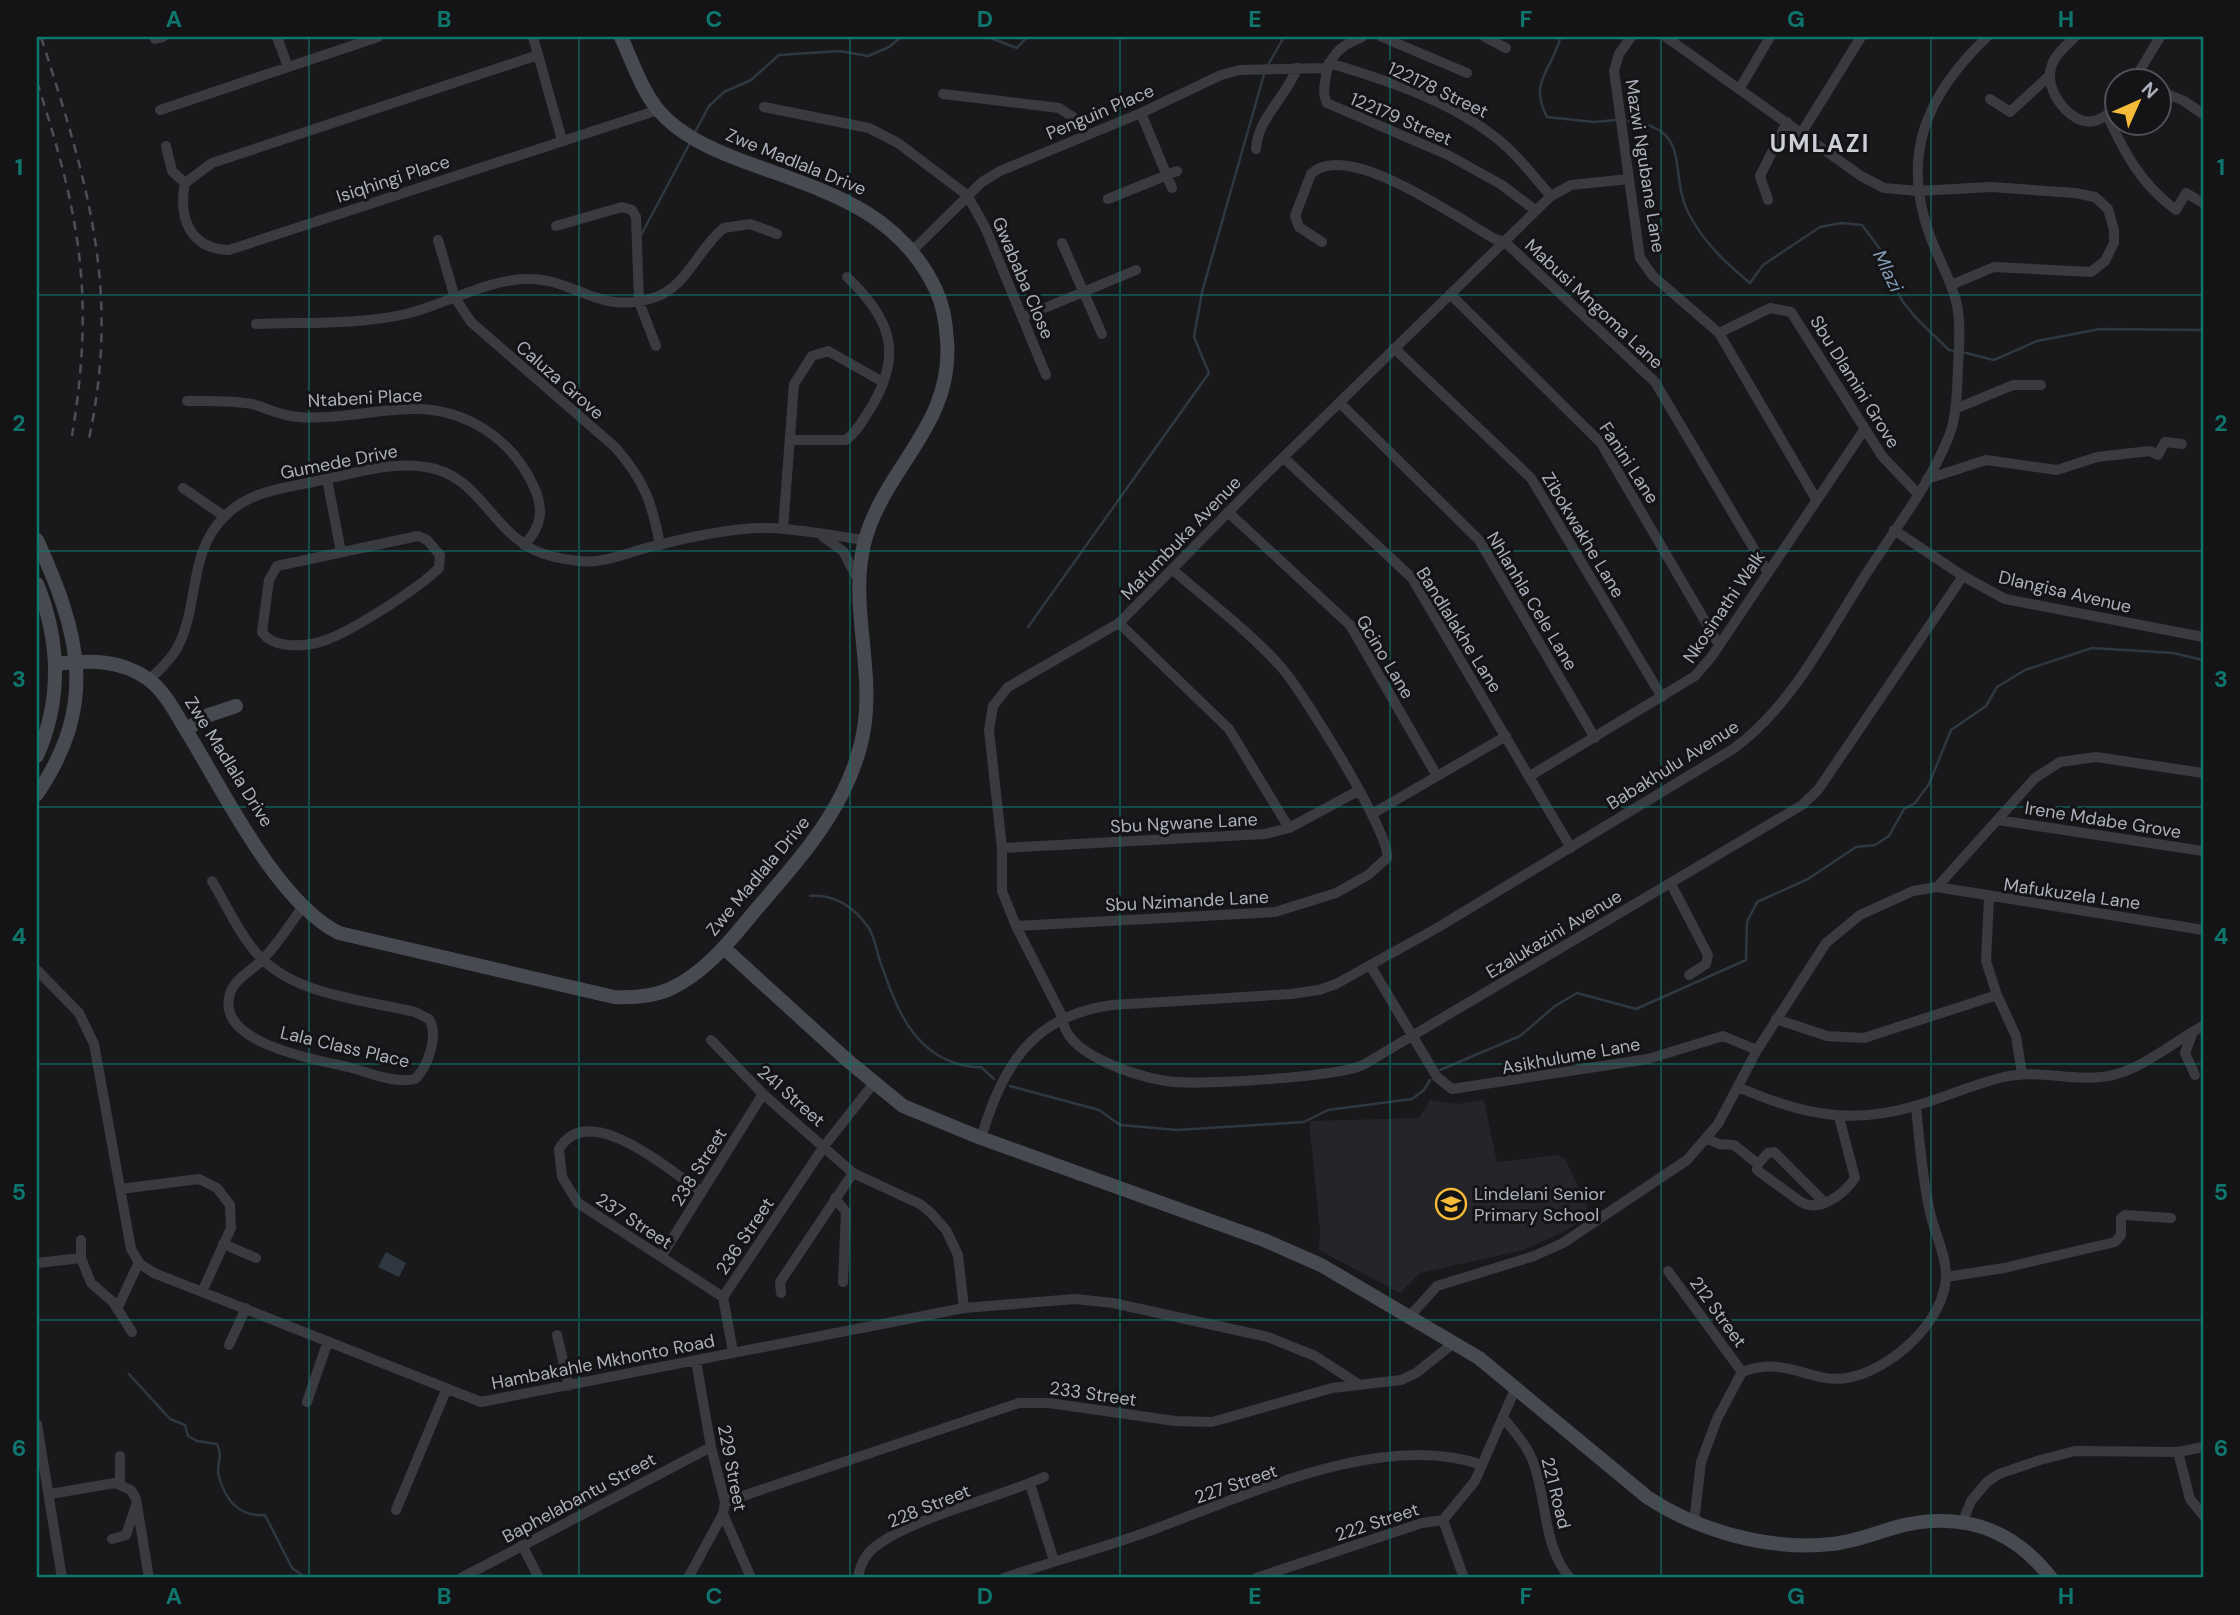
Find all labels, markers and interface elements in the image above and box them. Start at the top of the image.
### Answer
text: A [166,4,182,34]
text: B [437,4,451,34]
text: C [706,4,722,34]
text: D [977,4,993,34]
text: E [1248,4,1262,34]
text: F [1520,4,1533,34]
text: G [1787,4,1805,34]
text: H [2058,4,2074,34]
street label: 122178 Street [1384,56,1492,124]
north arrow [2104,66,2174,136]
text: N [2136,77,2163,104]
street label: Penguin Place [1042,78,1158,146]
street label: Mazwi Ngubane Lane [1619,78,1671,254]
street label: 122179 Street [1347,87,1455,151]
street label: Zwe Madlala Drive [722,123,870,201]
district label: UMLAZI [1770,128,1870,159]
street label: Isiqhingi Place [333,149,453,209]
text: 1 [15,152,23,182]
text: 1 [2217,152,2225,182]
street label: Gwababa Close [986,213,1060,343]
street label: Mabusi Mngoma Lane [1520,234,1668,374]
water label: Mlazi [1867,246,1909,297]
street label: Sbu Dlamini Grove [1804,311,1906,453]
street label: Caluza Grove [511,335,609,425]
street label: Ntabeni Place [307,383,423,413]
text: 2 [12,408,26,438]
text: 2 [2214,408,2228,438]
street label: Fanini Lane [1594,418,1664,508]
street label: Gumede Drive [278,439,400,485]
street label: Zibokwakhe Lane [1536,468,1630,602]
street label: Mafumbuka Avenue [1115,471,1247,605]
street label: Nhlanhla Cele Lane [1481,527,1583,675]
street label: Nkosinathi Walk [1678,546,1770,668]
street label: Bandlalakhe Lane [1411,563,1507,697]
street label: Dlangisa Avenue [1996,565,2134,619]
street label: Gcino Lane [1351,611,1419,703]
text: 3 [12,664,26,694]
text: 3 [2214,664,2228,694]
street label: Zwe Madlala Drive [179,692,279,832]
street label: Babakhulu Avenue [1602,715,1744,815]
street label: Irene Mdabe Grove [2023,796,2183,844]
street label: Sbu Ngwane Lane [1110,807,1258,839]
street label: Zwe Madlala Drive [701,811,815,941]
street label: Mafukuzela Lane [2002,873,2142,915]
street label: Ezalukazini Avenue [1482,884,1626,984]
street label: Sbu Nzimande Lane [1104,885,1270,917]
text: 4 [12,921,27,951]
text: 4 [2214,921,2229,951]
street label: Lala Class Place [278,1020,412,1074]
street label: Asikhulume Lane [1500,1032,1642,1080]
street label: 241 Street [752,1060,830,1132]
street label: 238 Street [666,1123,732,1211]
text: 5 [12,1177,26,1207]
text: 5 [2214,1177,2228,1207]
place label: Lindelani Senior Primary School [1474,1182,1606,1227]
street label: 237 Street [591,1187,677,1255]
school or university icon: Lindelani Senior Primary School [1434,1187,1468,1221]
street label: 236 Street [710,1193,780,1279]
street label: 212 Street [1684,1272,1752,1352]
street label: Hambakahle Mkhonto Road [489,1329,717,1395]
street label: 233 Street [1048,1376,1138,1412]
street label: 229 Street [712,1423,752,1513]
text: 6 [12,1433,26,1463]
text: 6 [2214,1433,2228,1463]
street label: Baphelabantu Street [498,1447,660,1549]
street label: 221 Road [1536,1455,1576,1531]
street label: 227 Street [1192,1459,1280,1509]
street label: 228 Street [884,1479,974,1533]
street label: 222 Street [1332,1497,1422,1547]
text: A [166,1581,182,1611]
text: B [437,1581,451,1611]
text: C [706,1581,722,1611]
text: D [977,1581,993,1611]
text: E [1248,1581,1262,1611]
text: F [1520,1581,1533,1611]
text: G [1787,1581,1805,1611]
text: H [2058,1581,2074,1611]

